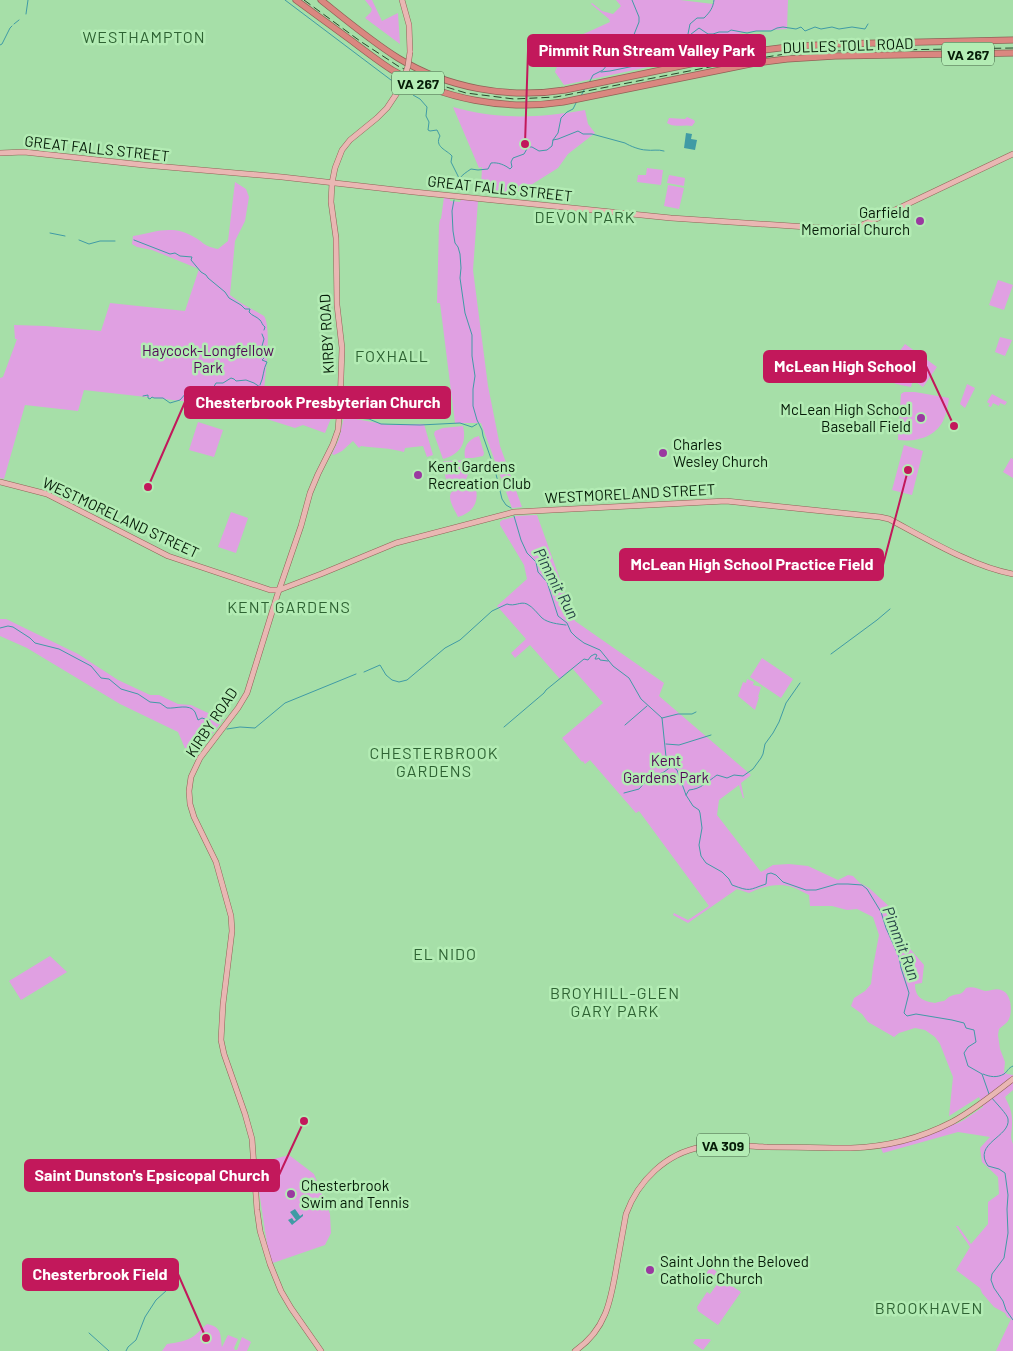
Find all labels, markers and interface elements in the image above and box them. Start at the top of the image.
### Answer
district label: WESTHAMPTON [83,27,205,46]
street label: DULLES TOLL ROAD [782,34,914,56]
callout: Pimmit Run Stream Valley Park [528,35,765,66]
text: Pimmit Run Stream Valley Park [539,40,756,59]
road number: VA 267 [942,42,994,66]
road number: VA 267 [392,72,444,95]
street label: GREAT FALLS STREET [24,131,170,165]
street label: GREAT FALLS STREET [427,171,573,205]
place label: Garfield Memorial Church [801,203,910,238]
district label: DEVON PARK [534,207,636,226]
marker: Garfield Memorial Church [914,215,926,227]
street label: KIRBY ROAD [315,294,337,374]
park label: Haycock-Longfellow Park [142,341,274,376]
district label: FOXHALL [355,346,429,365]
callout: McLean High School [764,351,926,382]
text: McLean High School [774,356,916,375]
callout: Chesterbrook Presbyterian Church [185,387,450,418]
text: Chesterbrook Presbyterian Church [195,392,441,411]
place label: McLean High School Baseball Field [780,400,911,435]
marker: McLean High School Baseball Field [915,412,927,424]
place label: Charles Wesley Church [673,435,768,470]
marker: Charles Wesley Church [657,447,669,459]
place label: Kent Gardens Recreation Club [428,457,531,492]
marker: Kent Gardens Recreation Club [412,469,424,481]
street label: WESTMORELAND STREET [40,473,202,561]
street label: WESTMORELAND STREET [544,480,716,506]
water label: Pimmit Run [530,544,584,622]
callout: McLean High School Practice Field [620,549,883,580]
text: McLean High School Practice Field [631,554,873,573]
district label: KENT GARDENS [227,597,351,616]
street label: KIRBY ROAD [181,684,241,760]
district label: CHESTERBROOK GARDENS [370,743,498,780]
park label: Kent Gardens Park [623,751,710,786]
water label: Pimmit Run [879,903,925,983]
district label: EL NIDO [413,944,477,963]
district label: BROYHILL-GLEN GARY PARK [550,983,680,1020]
road number: VA 309 [697,1134,749,1156]
callout: Saint Dunston's Epsicopal Church [25,1160,279,1191]
text: Saint Dunston's Epsicopal Church [35,1165,269,1184]
place label: Chesterbrook Swim and Tennis [301,1176,409,1211]
marker: Chesterbrook Swim and Tennis [285,1188,297,1200]
place label: Saint John the Beloved Catholic Church [660,1252,809,1287]
callout: Chesterbrook Field [23,1259,178,1290]
text: Chesterbrook Field [32,1264,168,1283]
marker: Saint John the Beloved Catholic Church [644,1264,656,1276]
district label: BROOKHAVEN [875,1298,983,1317]

